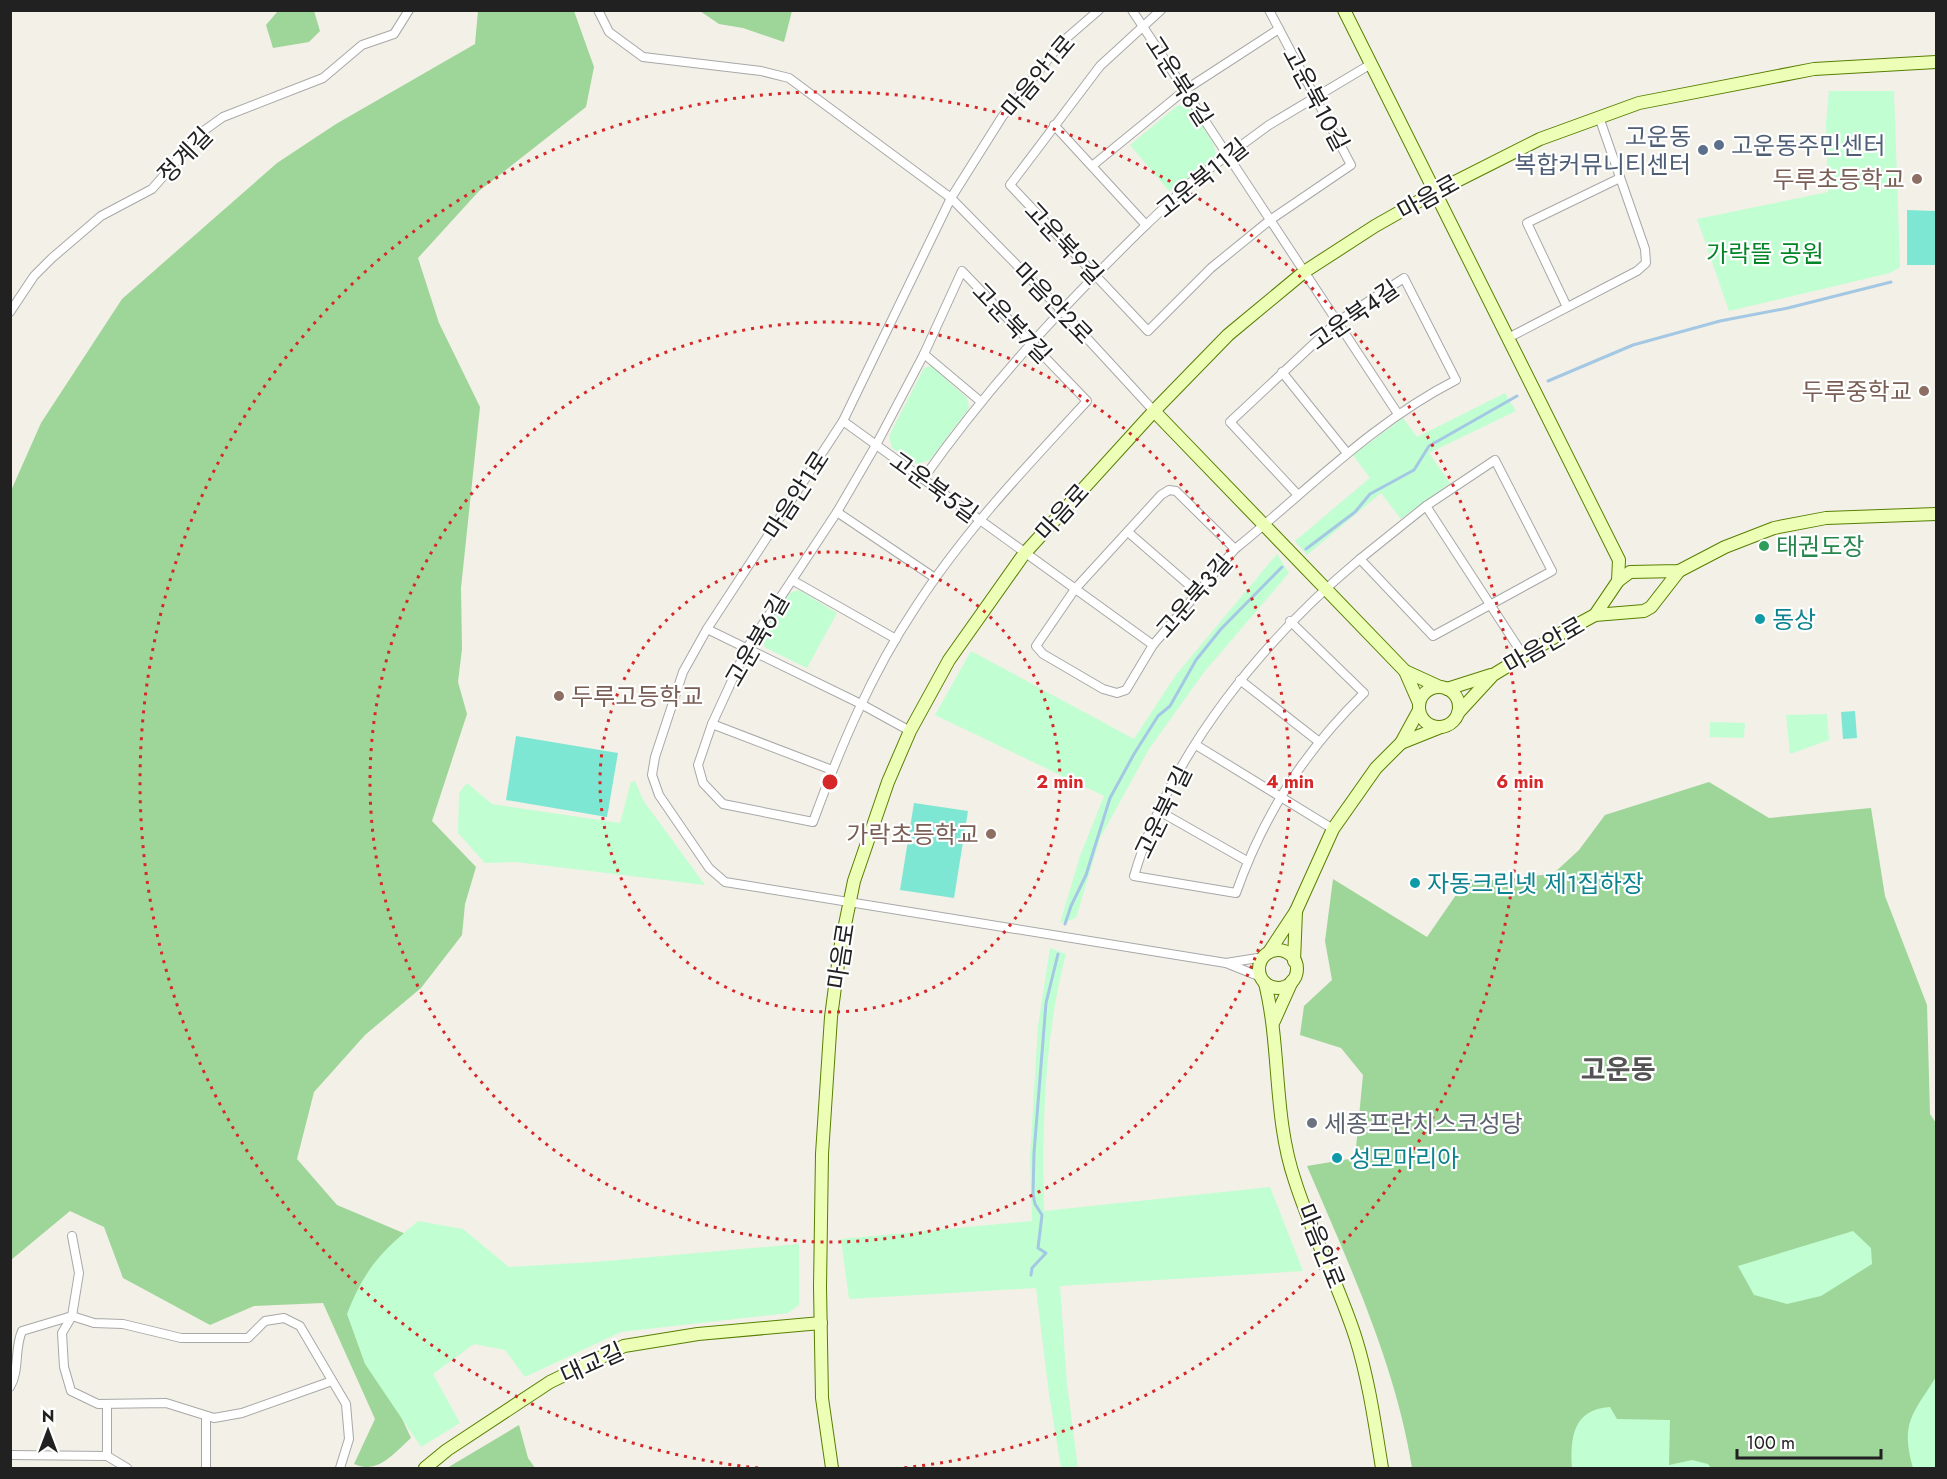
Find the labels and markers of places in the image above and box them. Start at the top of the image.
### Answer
place label: 고운동 복합커뮤니티센터 [1514,119,1691,182]
place label: 고운동주민센터 [1731,128,1886,163]
marker: 고운동주민센터 [1712,138,1726,152]
marker: 고운동 복합커뮤니티센터 [1696,143,1710,157]
place label: 두루초등학교 [1773,162,1905,197]
marker: 두루초등학교 [1910,172,1924,186]
place label: 두루중학교 [1802,374,1912,409]
marker: 두루중학교 [1917,384,1931,398]
place label: 태권도장 [1776,529,1864,564]
marker: 태권도장 [1757,539,1771,553]
place label: 동상 [1772,602,1816,637]
marker: 동상 [1753,612,1767,626]
place label: 두루고등학교 [571,679,703,714]
marker: 두루고등학교 [552,689,566,703]
centre of rings [820,772,840,792]
place label: 가락초등학교 [847,817,979,852]
marker: 가락초등학교 [984,827,998,841]
place label: 자동크린넷 제1집하장 [1427,866,1644,901]
marker: 자동크린넷 제1집하장 [1408,876,1422,890]
place label: 세종프란치스코성당 [1324,1106,1523,1141]
marker: 세종프란치스코성당 [1305,1116,1319,1130]
place label: 성모마리아 [1349,1141,1459,1176]
marker: 성모마리아 [1330,1151,1344,1165]

